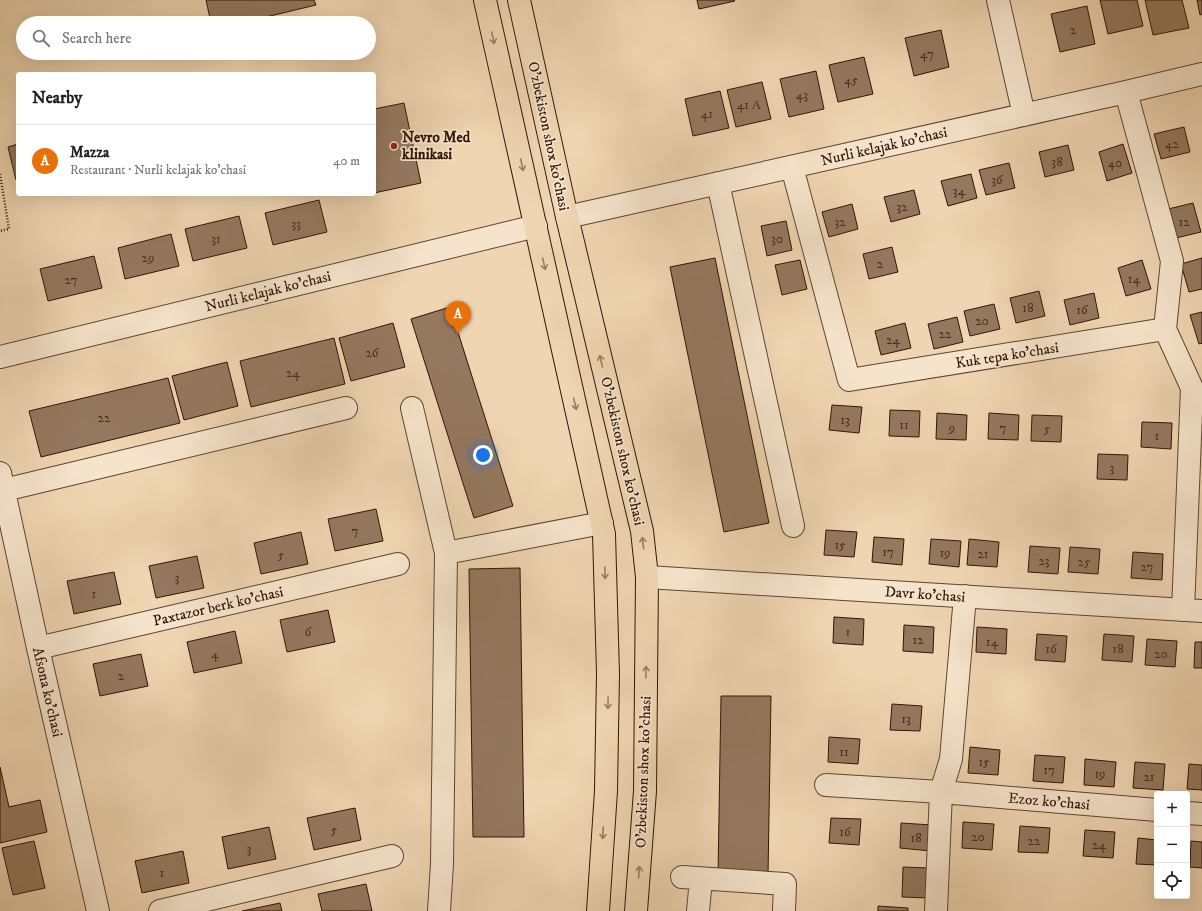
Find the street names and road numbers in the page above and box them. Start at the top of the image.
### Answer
street label: O'zbekiston shox ko'chasi [523,60,574,213]
street label: Nurli kelajak ko'chasi [819,123,949,170]
street label: Nurli kelajak ko'chasi [203,267,333,316]
street label: Kuk tepa ko'chasi [954,338,1060,373]
street label: O'zbekiston shox ko'chasi [596,375,649,527]
street label: Paxtazor berk ko'chasi [151,582,285,631]
street label: Davr ko'chasi [884,582,966,607]
street label: Afsona ko'chasi [28,645,67,739]
street label: O'zbekiston shox ko'chasi [631,696,656,848]
street label: Ezoz ko'chasi [1007,788,1091,815]

